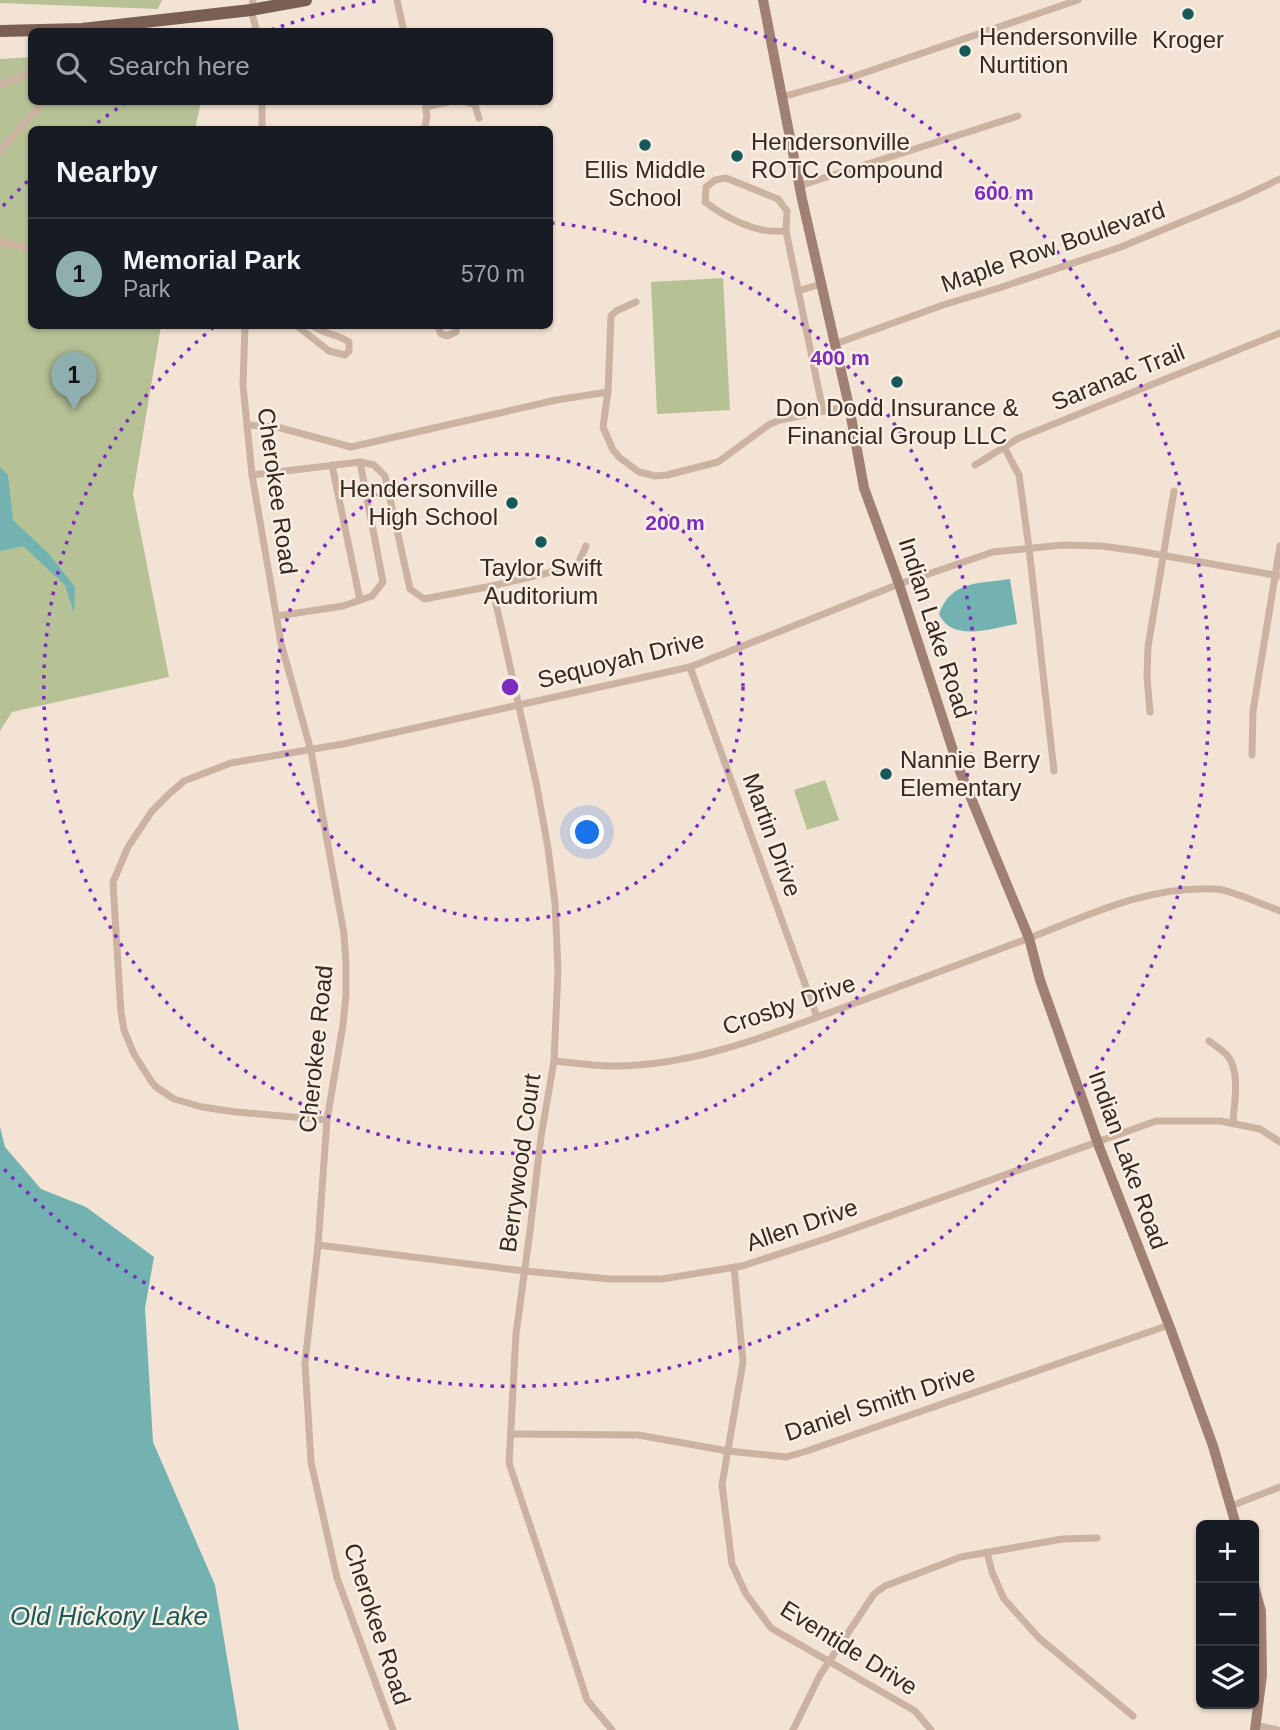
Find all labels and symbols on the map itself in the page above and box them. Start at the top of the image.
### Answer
marker: Kroger [1180,6,1196,22]
place label: Hendersonville Nurtition [979,23,1138,78]
place label: Kroger [1152,26,1224,53]
marker: Hendersonville Nurtition [957,43,973,59]
place label: Hendersonville ROTC Compound [751,128,943,183]
marker: Ellis Middle School [637,137,653,153]
marker: Hendersonville ROTC Compound [729,148,745,164]
place label: Ellis Middle School [584,156,706,211]
text: 600 m [974,181,1034,204]
street label: Maple Row Boulevard [937,196,1168,298]
street label: Saranac Trail [1047,338,1188,416]
text: 400 m [810,346,870,369]
pin: 1 [51,352,97,410]
marker: Don Dodd Insurance & Financial Group LLC [889,374,905,390]
place label: Don Dodd Insurance & Financial Group LLC [776,394,1018,449]
street label: Cherokee Road [252,406,303,576]
place label: Hendersonville High School [339,475,498,530]
marker: Hendersonville High School [504,495,520,511]
text: 200 m [645,511,705,534]
marker: Taylor Swift Auditorium [533,534,549,550]
street label: Indian Lake Road [894,534,977,721]
place label: Taylor Swift Auditorium [480,554,603,609]
street label: Sequoyah Drive [535,626,707,693]
centre of rings [498,675,522,699]
place label: Nannie Berry Elementary [900,746,1040,801]
marker: Nannie Berry Elementary [878,766,894,782]
street label: Martin Drive [738,769,807,900]
your location [570,815,604,849]
street label: Cherokee Road [293,964,338,1134]
street label: Crosby Drive [719,969,859,1040]
street label: Indian Lake Road [1084,1067,1173,1253]
street label: Berrywood Court [494,1072,545,1254]
street label: Allen Drive [743,1193,861,1256]
street label: Daniel Smith Drive [781,1359,979,1446]
street label: Cherokee Road [339,1540,416,1708]
street label: Eventide Drive [776,1595,923,1700]
water label: Old Hickory Lake [10,1601,208,1631]

